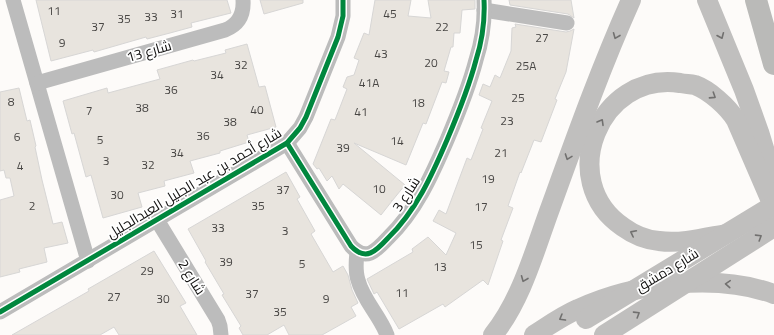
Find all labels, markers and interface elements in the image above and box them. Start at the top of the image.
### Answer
house number: 11 [47,1,61,20]
house number: 31 [170,4,184,23]
house number: 45 [383,4,397,23]
house number: 33 [144,7,158,26]
house number: 35 [117,9,131,28]
house number: 37 [91,17,105,36]
house number: 22 [435,17,449,36]
house number: 27 [535,28,549,47]
one-way arrow [612,32,620,39]
house number: 9 [59,33,66,52]
one-way arrow [717,33,725,40]
street label: شارع 13 [124,34,174,67]
house number: 43 [374,44,388,63]
house number: 20 [424,53,438,72]
house number: 32 [234,55,248,74]
house number: 25A [516,56,536,75]
house number: 34 [210,65,224,84]
house number: 41A [359,73,379,92]
house number: 36 [164,80,178,99]
house number: 25 [511,88,525,107]
one-way arrow [708,91,715,98]
house number: 8 [8,92,15,111]
house number: 18 [411,93,425,112]
house number: 38 [135,98,149,117]
house number: 40 [250,100,264,119]
house number: 7 [86,101,92,120]
house number: 41 [354,102,368,121]
house number: 23 [500,111,514,130]
house number: 38 [223,112,237,131]
one-way arrow [596,119,603,126]
street label: شارع أحمد بن عبد الجليل العبدالجليل [102,122,285,243]
house number: 36 [196,126,210,145]
house number: 6 [14,127,21,146]
house number: 5 [97,130,104,149]
house number: 14 [390,131,404,150]
house number: 39 [336,138,350,157]
house number: 34 [170,143,184,162]
house number: 21 [494,143,508,162]
house number: 3 [103,151,109,170]
one-way arrow [565,153,573,160]
house number: 32 [141,155,155,174]
house number: 4 [17,156,24,175]
house number: 19 [481,169,495,188]
street label: شارع 3 [386,172,425,215]
house number: 10 [372,179,386,198]
house number: 37 [276,180,290,199]
house number: 30 [110,185,124,204]
house number: 2 [29,196,35,215]
house number: 35 [251,196,265,215]
house number: 17 [474,197,488,216]
house number: 33 [211,218,225,237]
house number: 3 [282,221,288,240]
one-way arrow [630,230,637,238]
one-way arrow [755,234,762,242]
house number: 15 [469,235,483,254]
street label: شارع دمشق [631,242,702,297]
house number: 39 [219,252,233,271]
house number: 5 [299,254,306,273]
street label: شارع 2 [173,255,211,298]
house number: 13 [433,257,447,276]
house number: 29 [140,261,154,280]
one-way arrow [520,275,528,282]
one-way arrow [725,280,731,289]
house number: 11 [395,283,409,302]
house number: 37 [245,284,259,303]
house number: 27 [107,287,121,306]
house number: 30 [156,289,170,308]
house number: 9 [323,289,330,308]
house number: 35 [273,302,287,321]
one-way arrow [633,311,640,319]
one-way arrow [559,313,566,320]

